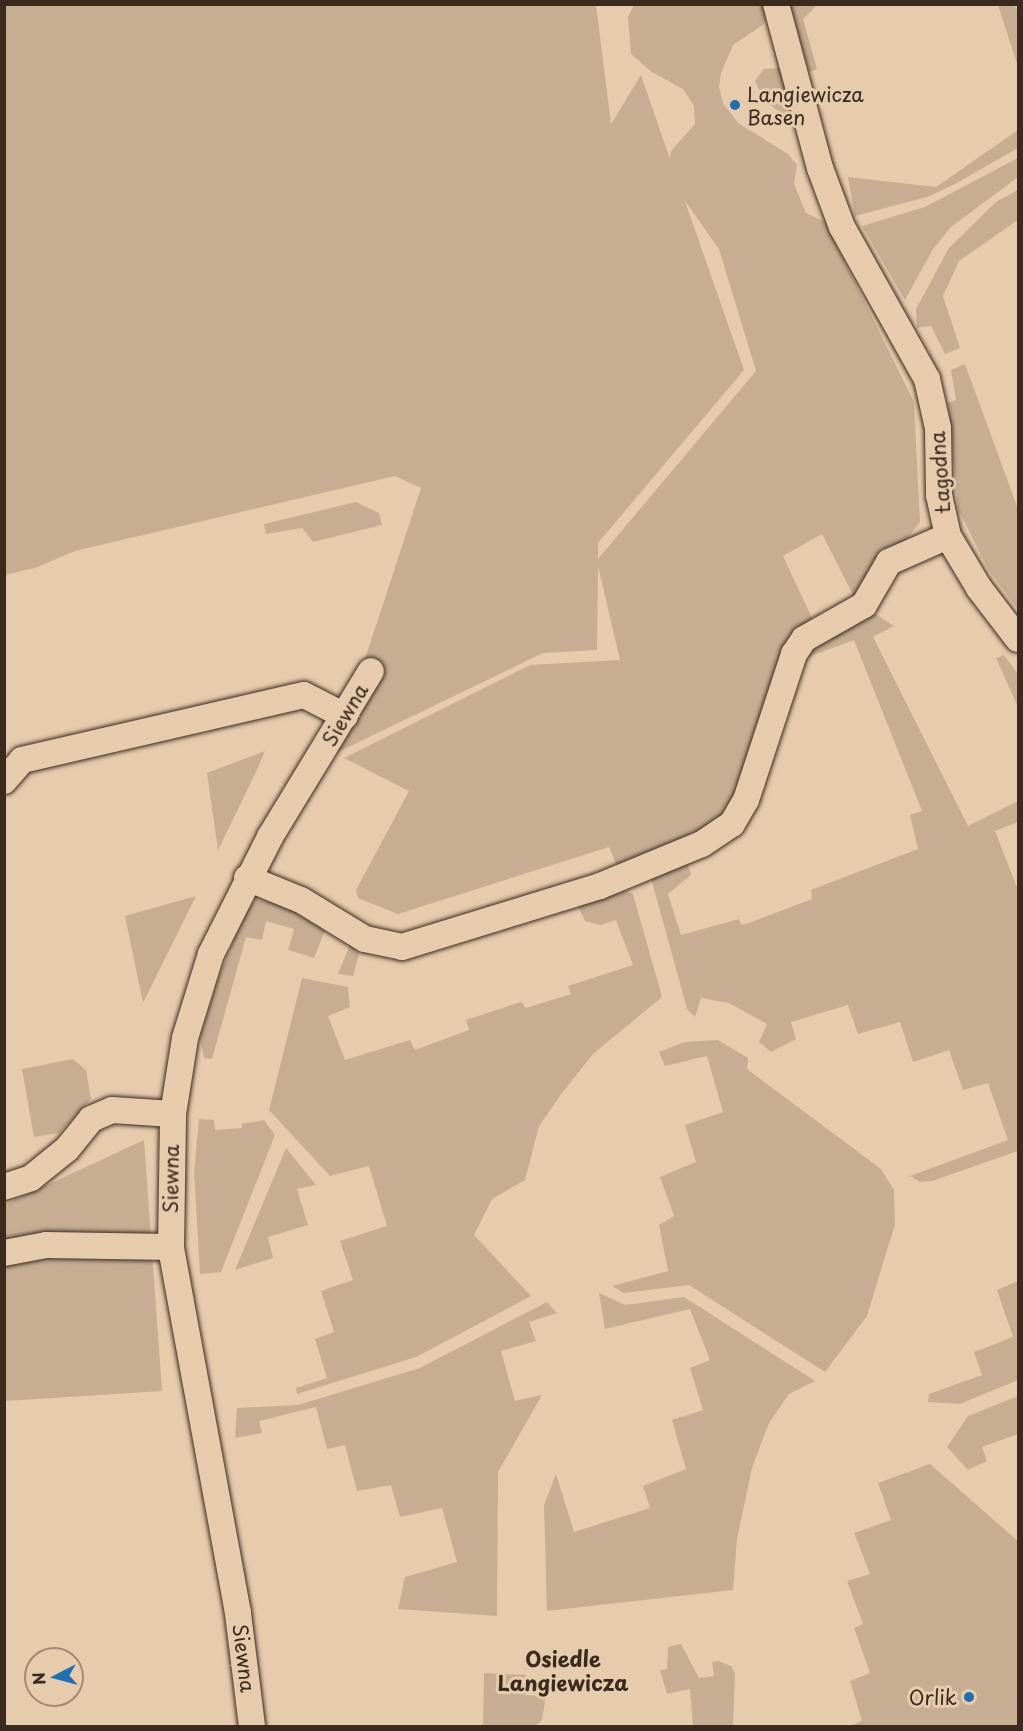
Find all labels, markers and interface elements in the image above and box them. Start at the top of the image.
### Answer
place label: Langiewicza Basen [747,82,864,129]
marker: Langiewicza Basen [728,98,742,112]
street label: Łagodna [925,431,955,513]
street label: Siewna [317,679,373,751]
street label: Siewna [158,1144,184,1214]
street label: Siewna [228,1622,260,1694]
district label: Osiedle Langiewicza [498,1645,628,1695]
north arrow [24,1647,84,1707]
text: N [25,1671,51,1686]
place label: Orlik [909,1685,957,1709]
marker: Orlik [962,1690,976,1704]

